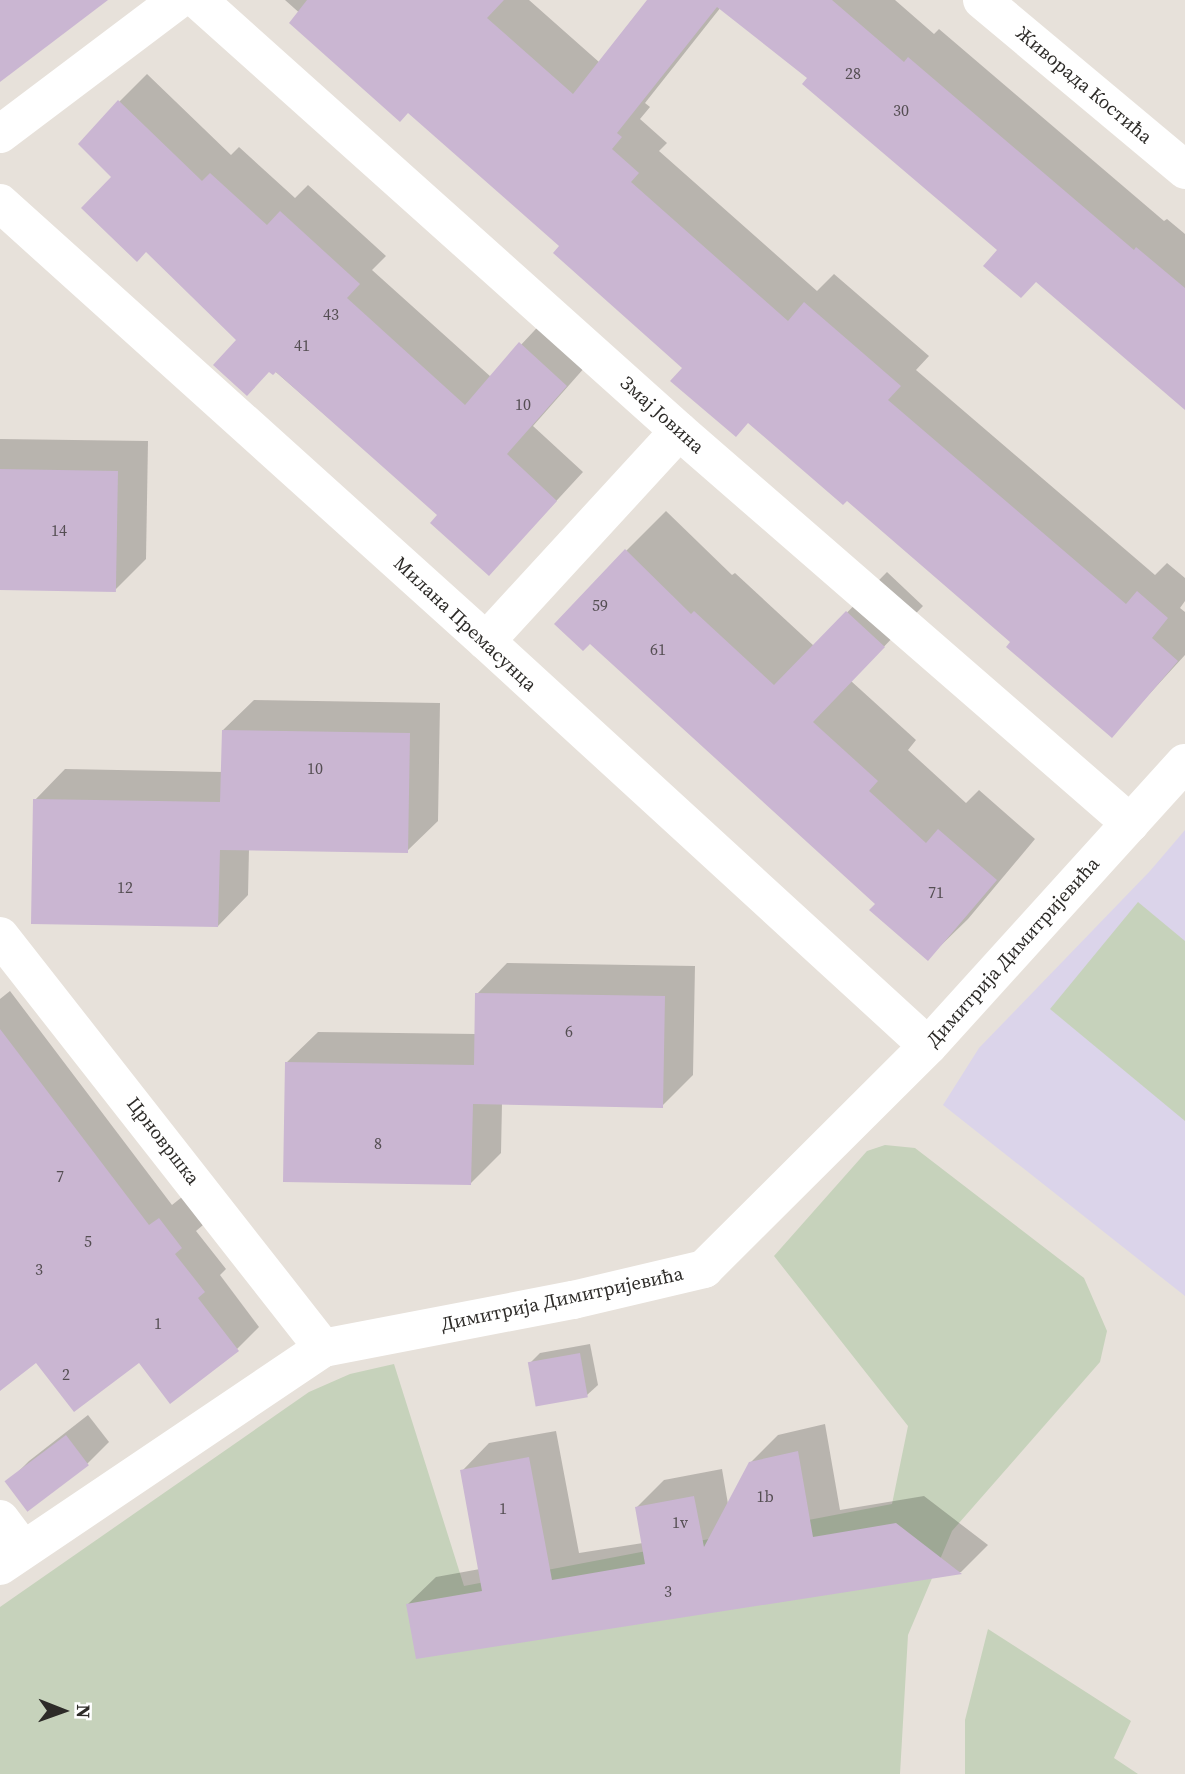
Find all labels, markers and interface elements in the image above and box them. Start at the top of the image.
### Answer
street label: Живорада Костића [1011,22,1157,148]
house number: 28 [845,63,861,83]
house number: 30 [893,100,909,120]
house number: 43 [323,304,339,324]
house number: 41 [294,335,310,355]
street label: Змај Јовина [615,371,709,459]
house number: 10 [515,394,531,414]
house number: 14 [51,520,67,540]
street label: Милана Премасунца [389,552,541,696]
house number: 59 [592,595,608,615]
house number: 61 [650,639,666,659]
house number: 10 [307,758,323,778]
street label: Димитрија Димитријевића [922,853,1104,1051]
house number: 12 [117,877,133,897]
house number: 71 [928,882,944,902]
house number: 6 [565,1021,573,1041]
street label: Црновршка [122,1093,204,1189]
house number: 8 [374,1133,382,1153]
house number: 7 [56,1166,64,1186]
house number: 5 [84,1231,92,1251]
house number: 3 [35,1259,43,1279]
street label: Димитрија Димитријевића [439,1262,685,1336]
house number: 1 [154,1313,162,1333]
house number: 2 [62,1364,70,1384]
house number: 1b [756,1486,774,1506]
house number: 1 [499,1498,507,1518]
house number: 1v [672,1512,688,1532]
house number: 3 [664,1581,672,1601]
north arrow [28,1676,98,1746]
text: N [71,1704,97,1719]

